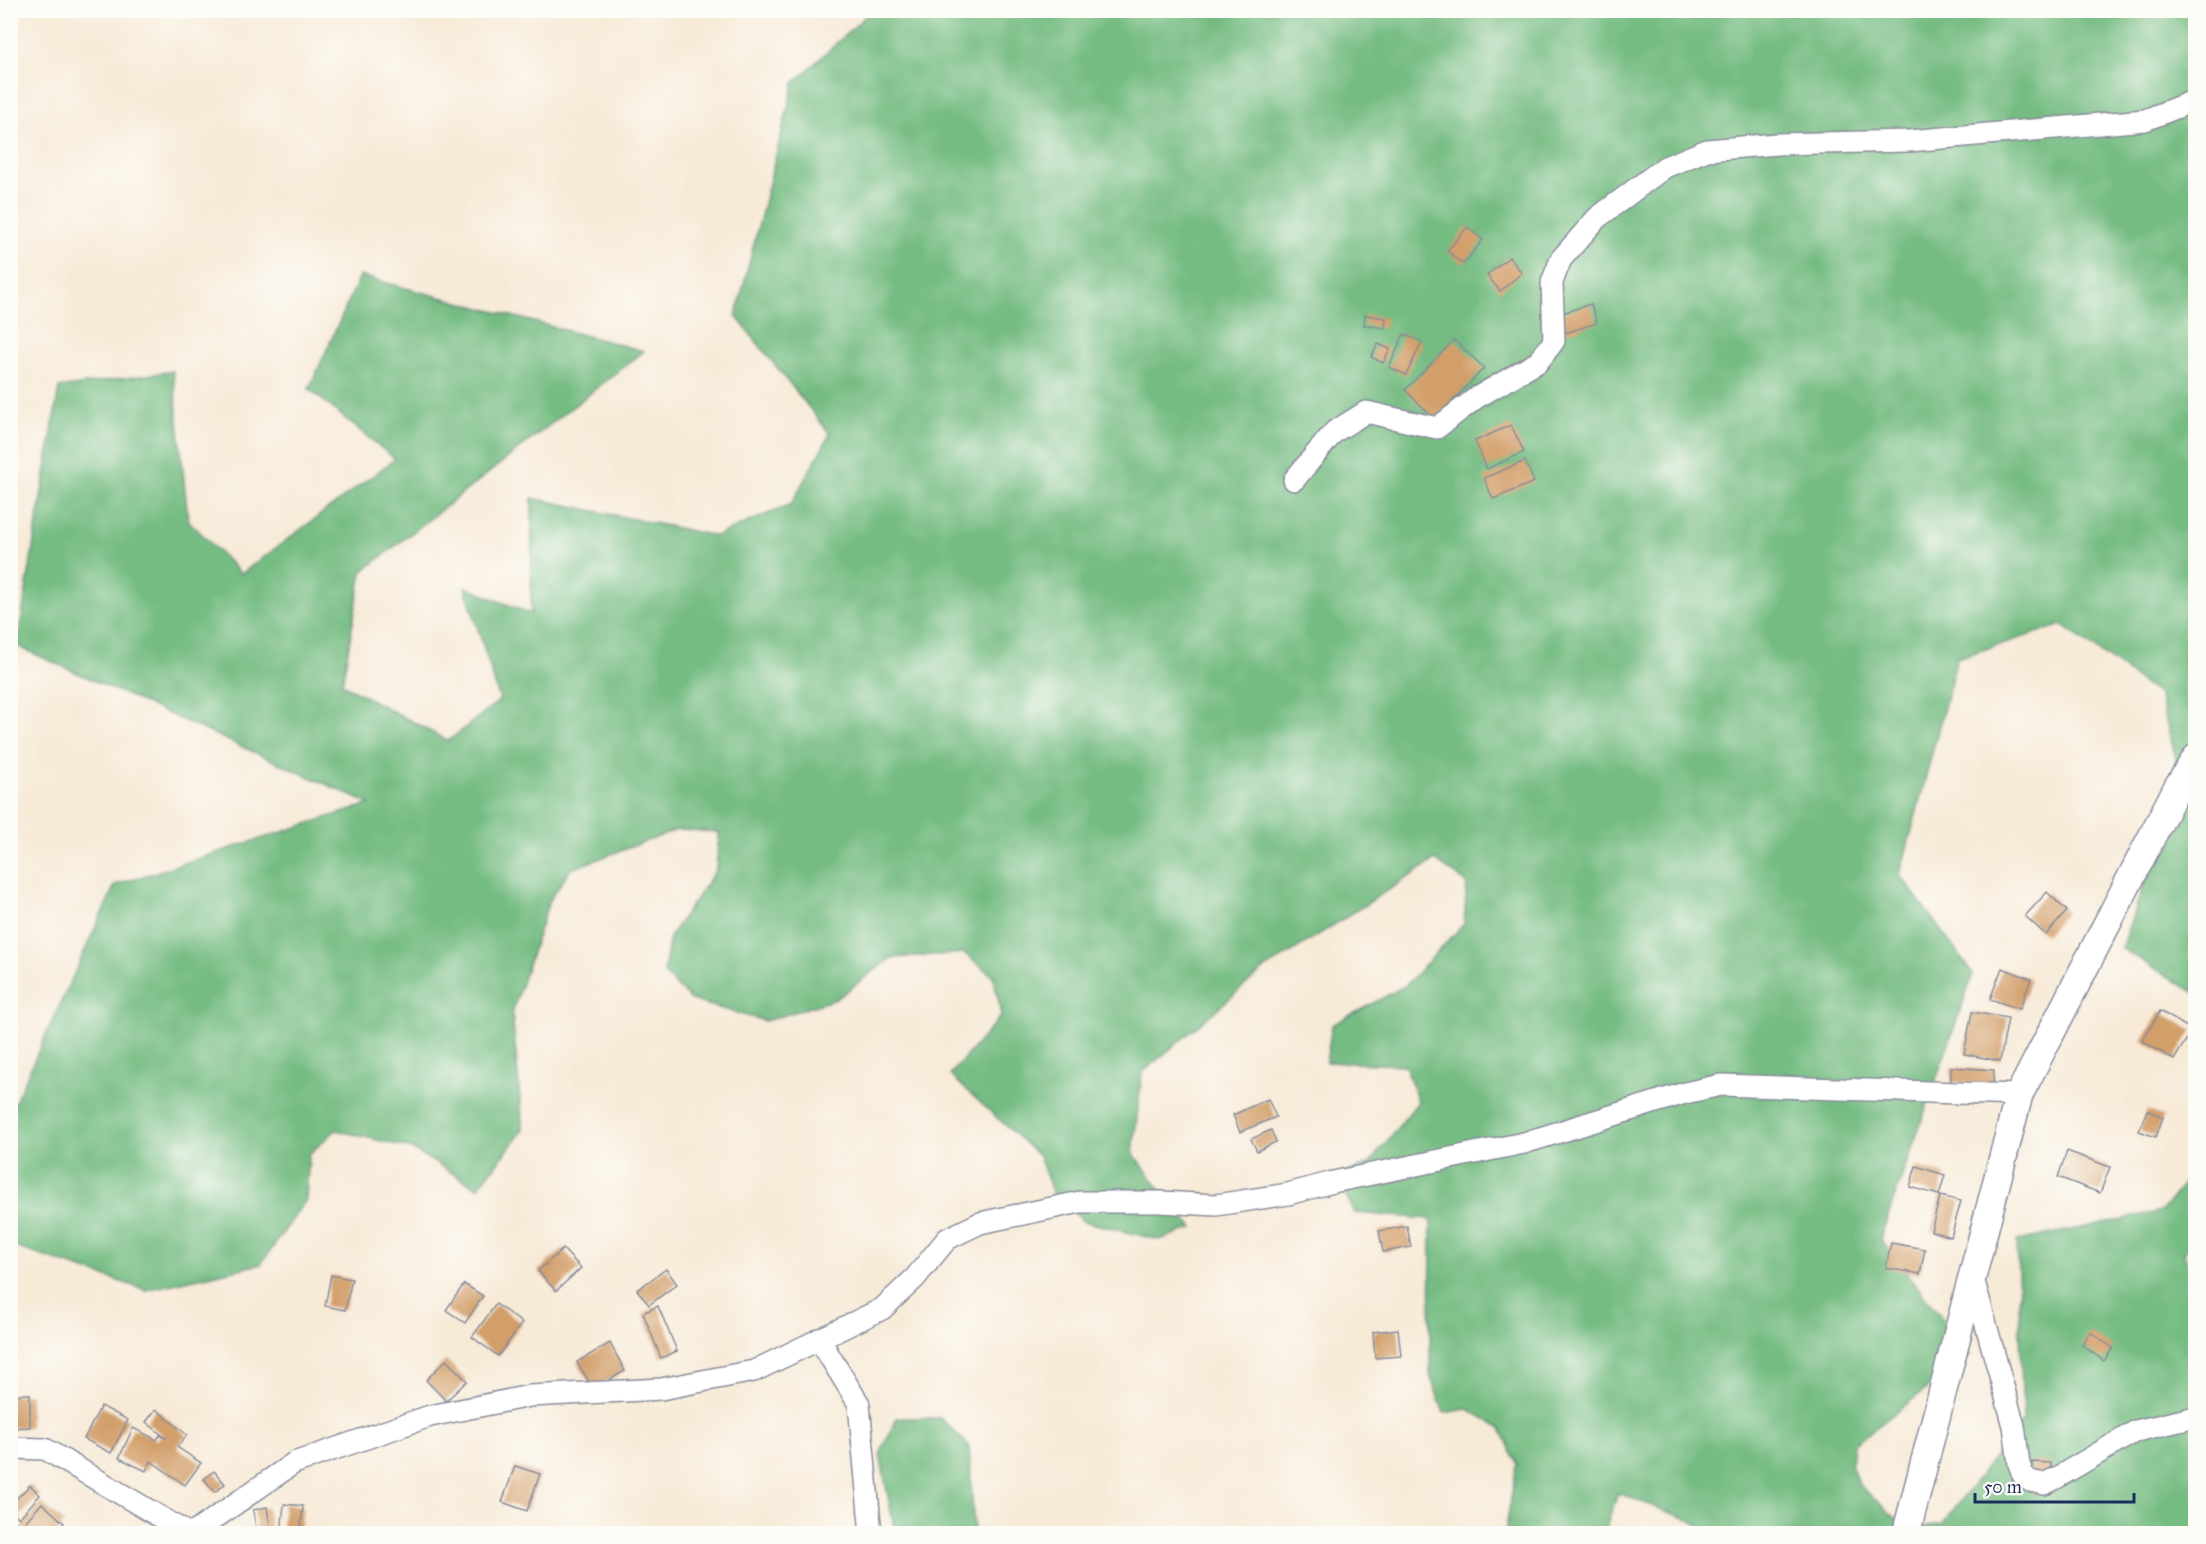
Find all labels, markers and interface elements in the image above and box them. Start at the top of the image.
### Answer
scale bar [1975,1466,2134,1504]
text: 50 m [1984,1476,2022,1498]

